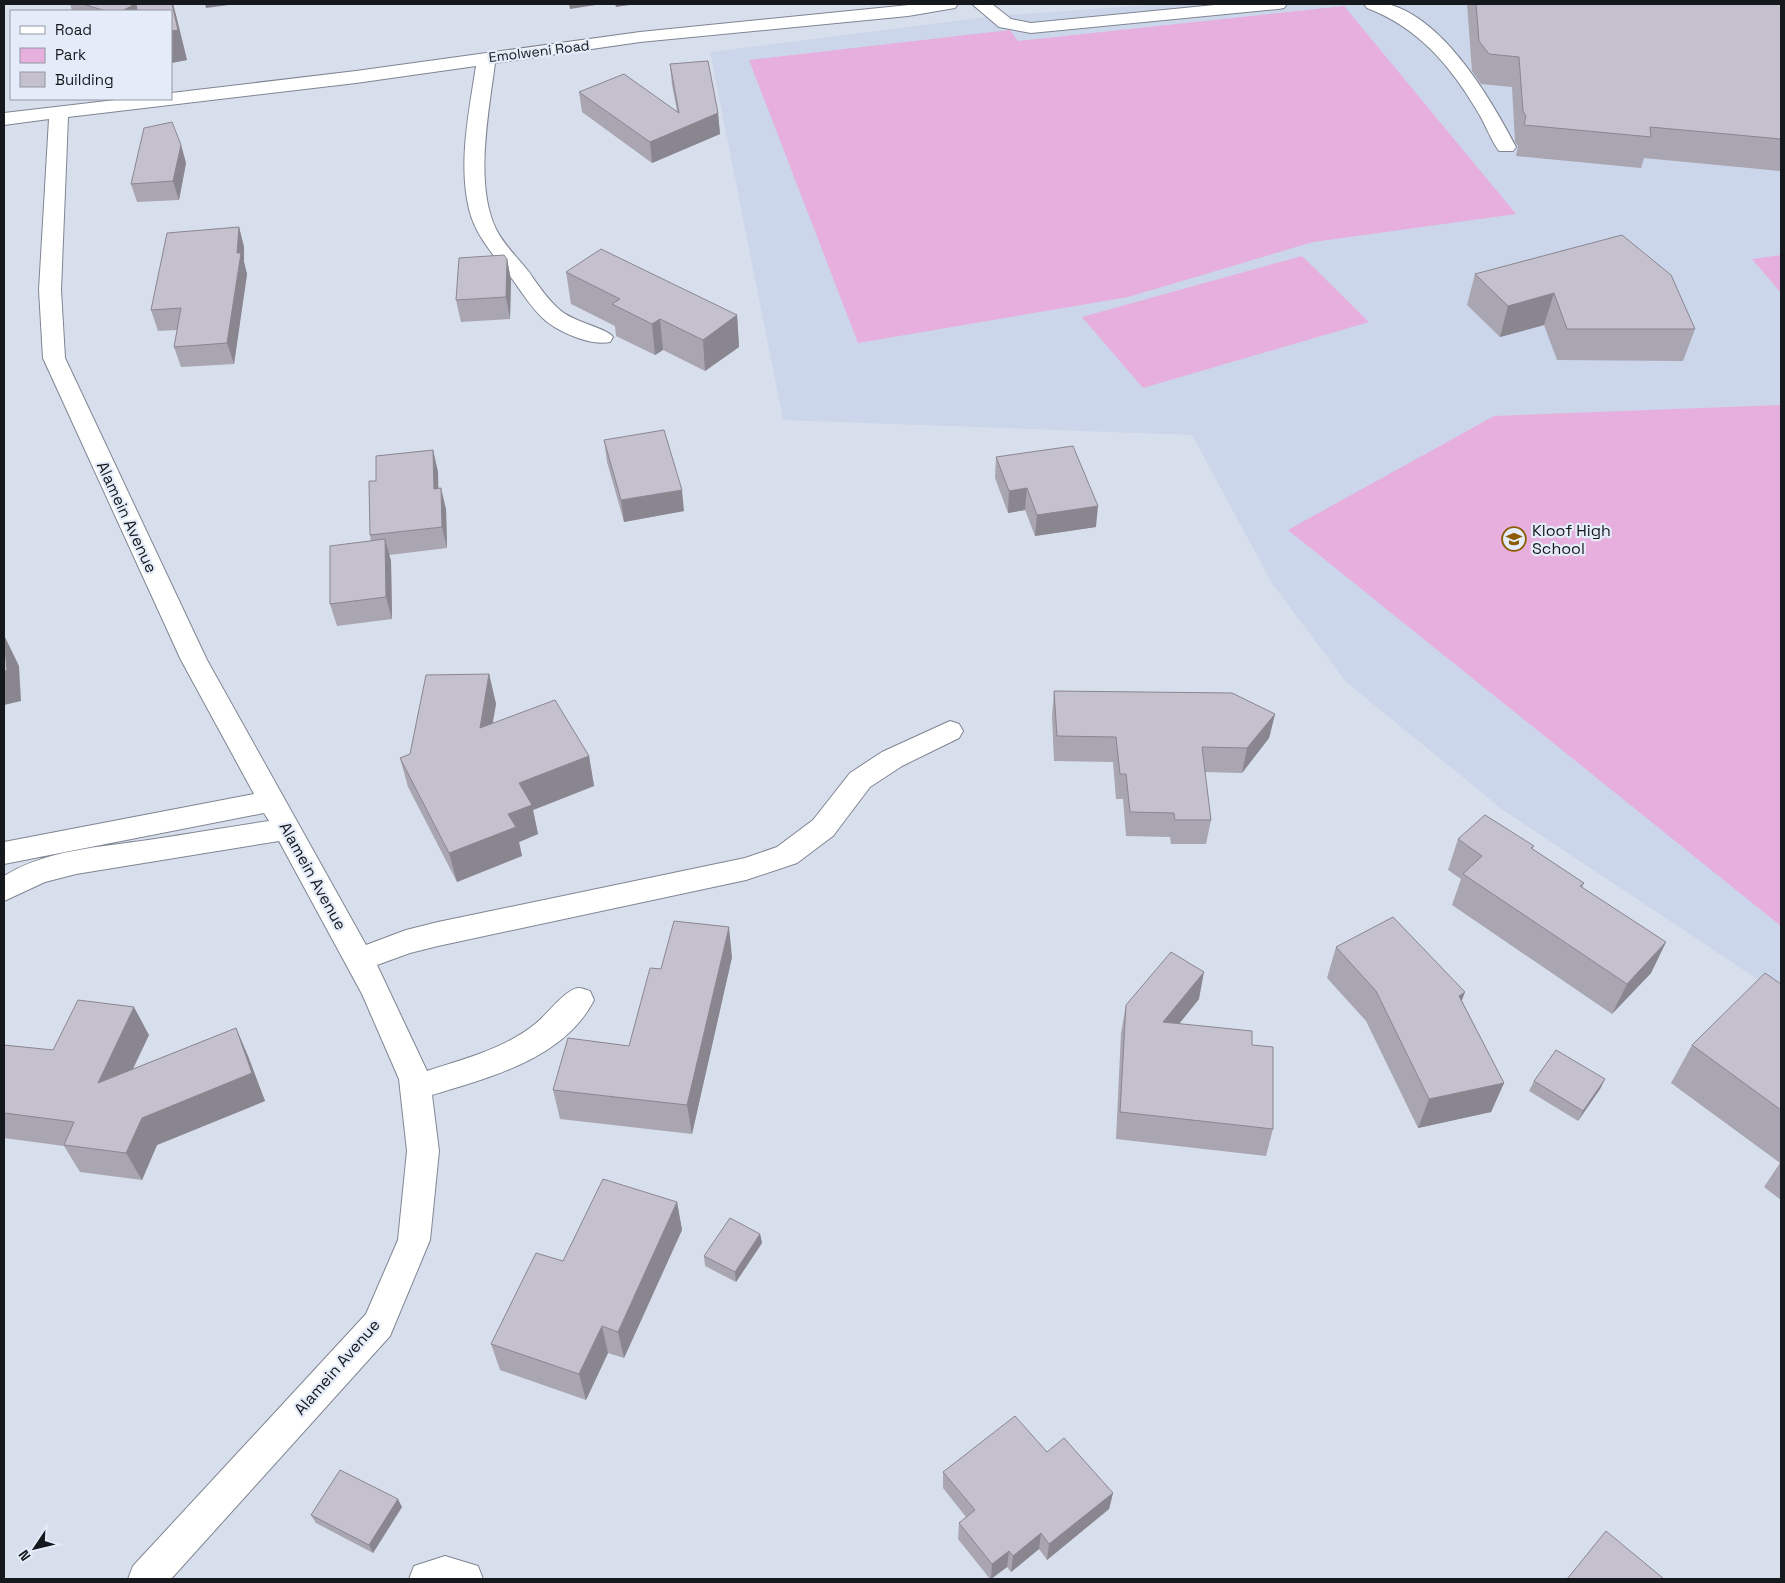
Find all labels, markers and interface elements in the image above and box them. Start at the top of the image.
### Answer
legend [10,10,172,100]
text: Road [55,20,92,39]
street label: Emolweni Road [488,36,590,66]
text: Park [55,45,86,64]
text: Building [55,70,114,89]
street label: Alamein Avenue [92,458,162,576]
place label: Kloof High School [1532,520,1611,559]
school or university icon: Kloof High School [1501,526,1527,552]
street label: Alamein Avenue [275,818,351,934]
street label: Alamein Avenue [290,1315,384,1419]
north arrow [10,1523,60,1573]
text: N [14,1546,34,1564]

